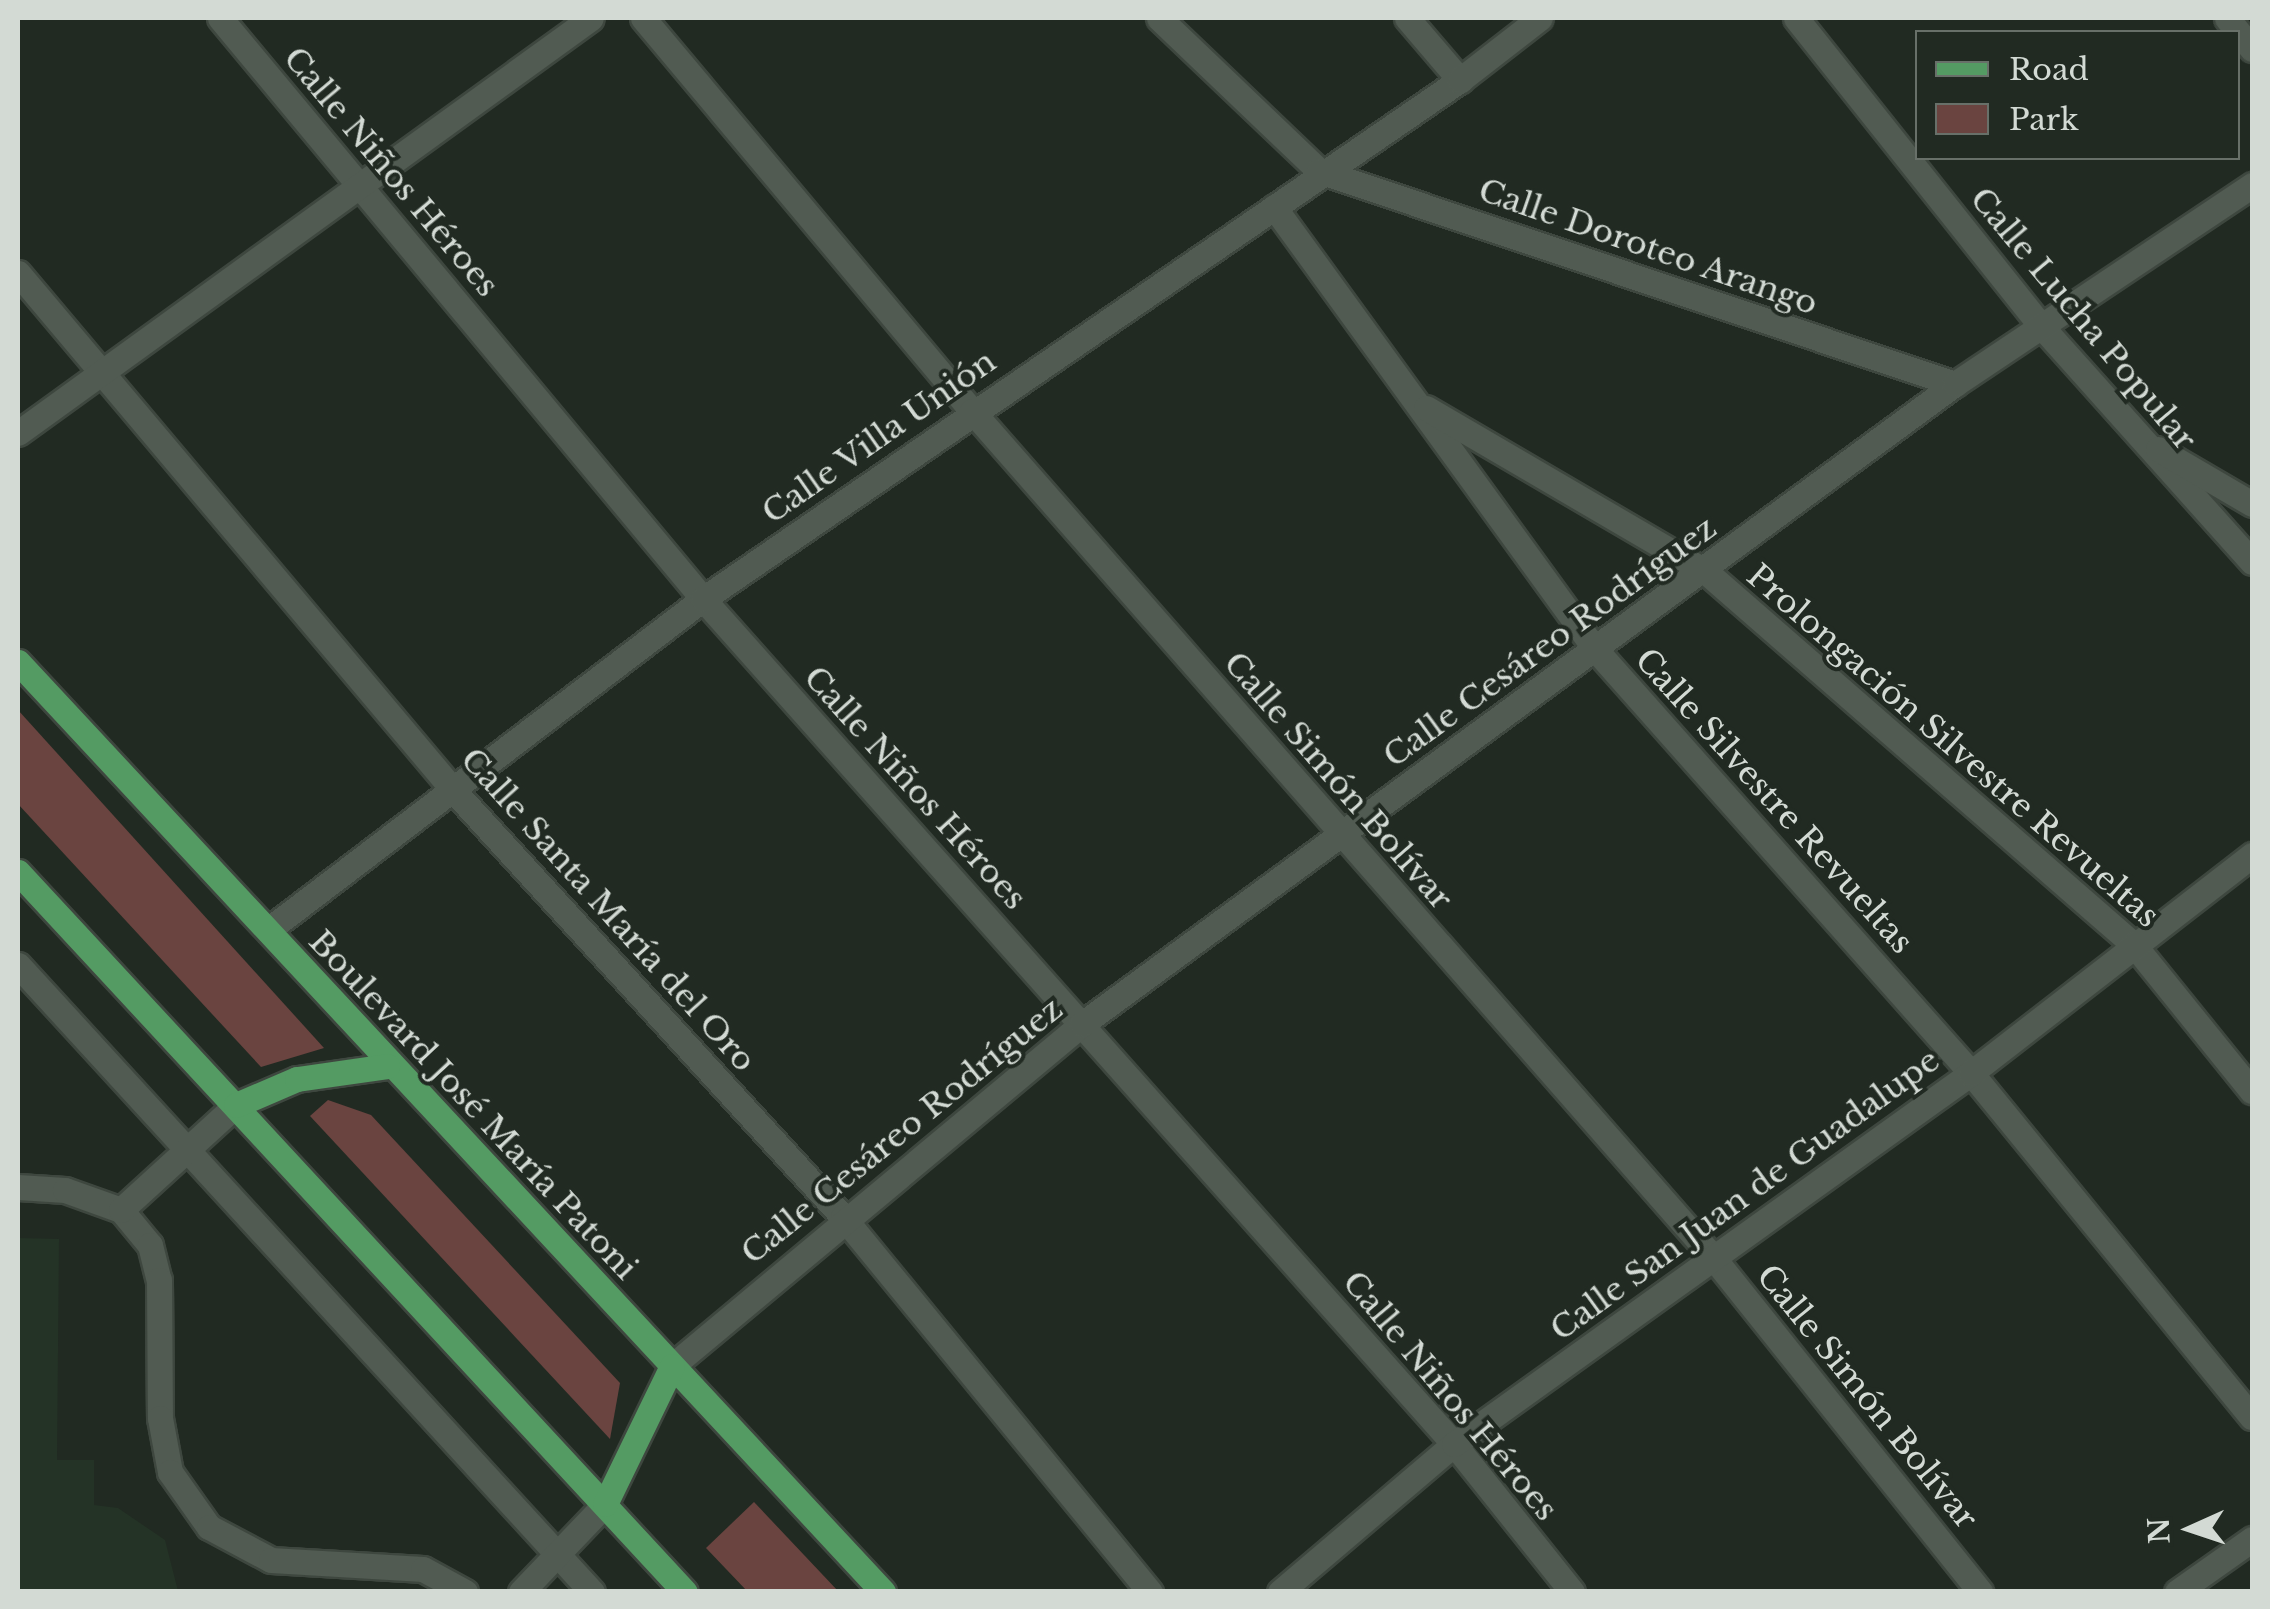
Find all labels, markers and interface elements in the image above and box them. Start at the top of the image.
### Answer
legend [1915,30,2240,160]
street label: Calle Niños Héroes [275,40,507,304]
text: Road [2009,51,2089,88]
text: Park [2009,101,2079,138]
street label: Calle Doroteo Arango [1473,171,1823,323]
street label: Calle Lucha Popular [1962,180,2204,458]
street label: Calle Villa Unión [754,342,1004,532]
street label: Calle Cesáreo Rodríguez [1376,508,1724,776]
street label: Prolongación Silvestre Revueltas [1739,557,2167,935]
street label: Calle Silvestre Revueltas [1627,641,1921,961]
street label: Calle Simón Bolívar [1216,644,1460,918]
street label: Calle Niños Héroes [796,659,1034,917]
street label: Calle Santa María del Oro [452,740,764,1080]
street label: Boulevard José María Patoni [301,922,645,1288]
street label: Calle Cesáreo Rodríguez [734,990,1070,1272]
street label: Calle San Juan de Guadalupe [1543,1041,1947,1349]
street label: Calle Simón Bolívar [1749,1257,1985,1537]
street label: Calle Niños Héroes [1334,1264,1566,1528]
north arrow [2140,1479,2240,1579]
text: N [2141,1517,2178,1545]

